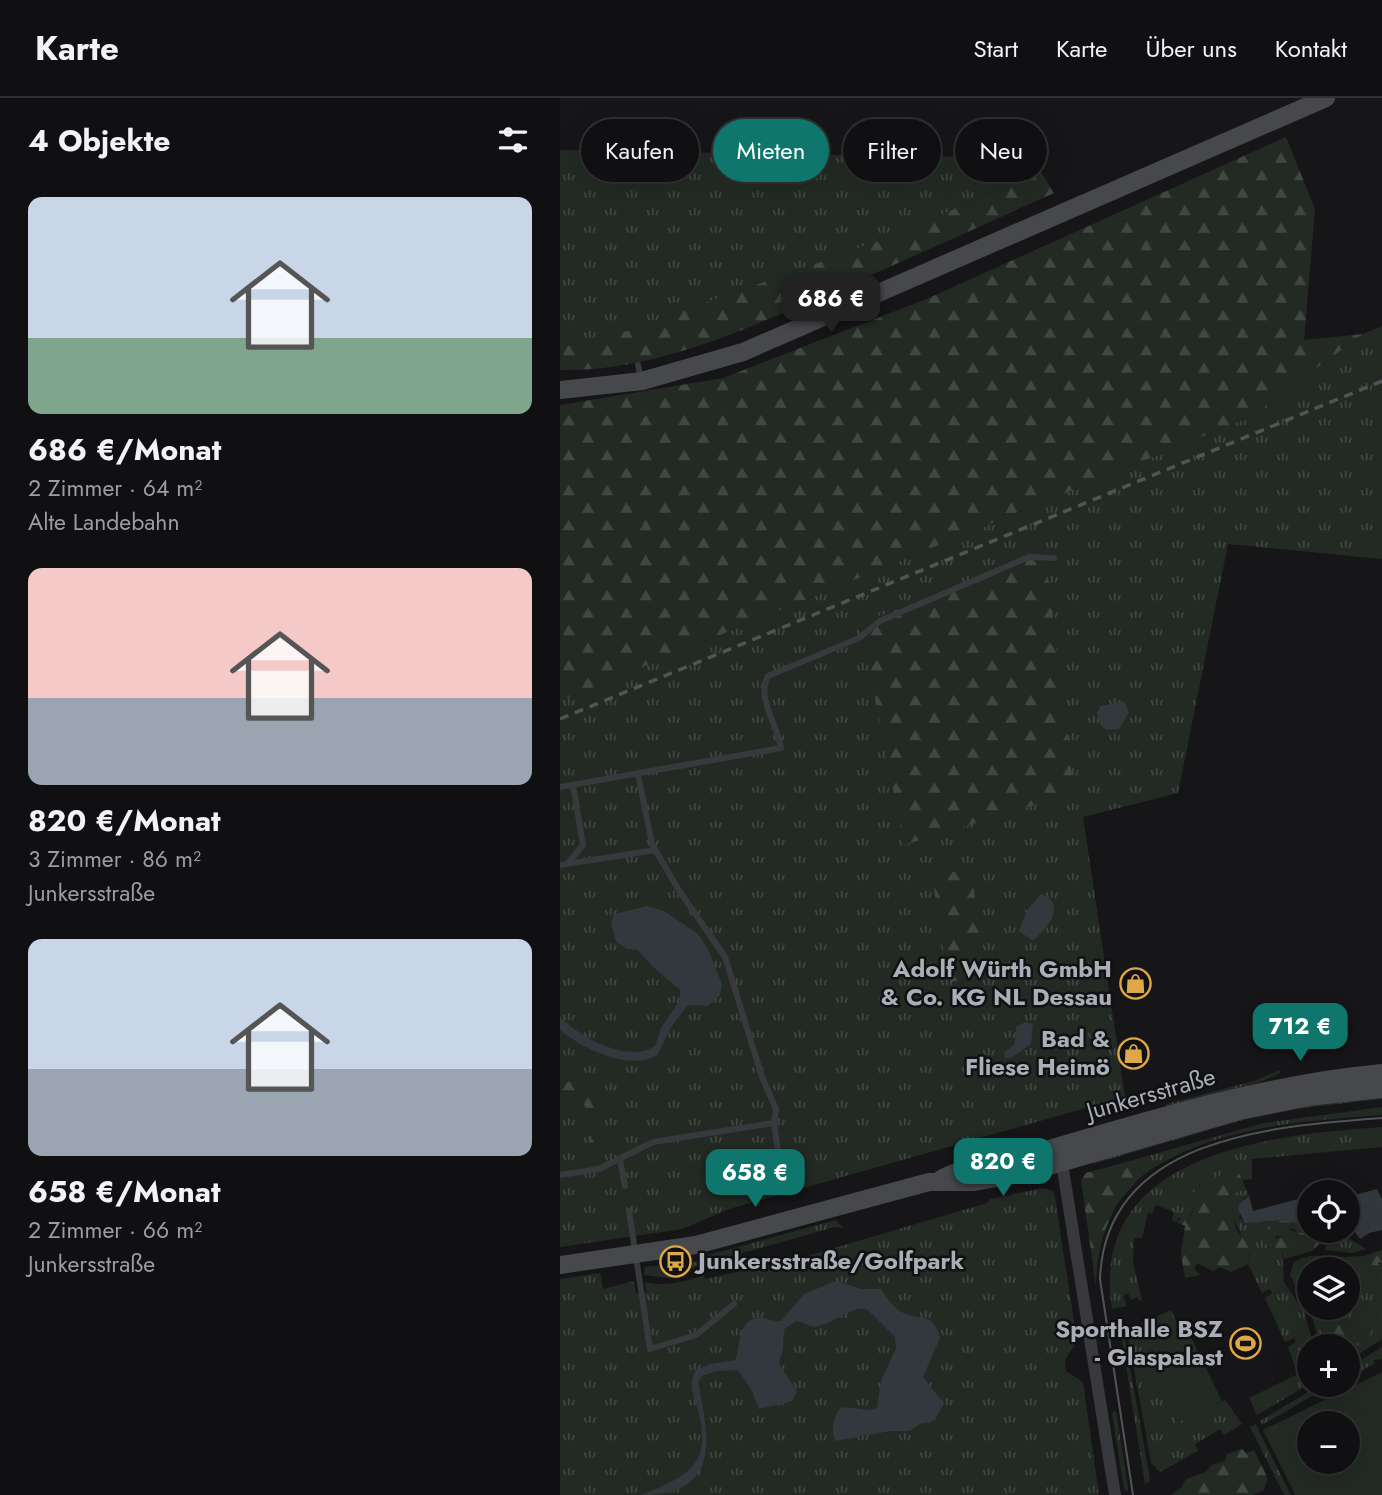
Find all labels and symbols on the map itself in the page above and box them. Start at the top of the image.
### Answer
pin: 686 € [782,275,880,335]
place label: Adolf Würth GmbH & Co. KG NL Dessau [881,951,1112,1014]
shop icon: Adolf Würth GmbH & Co. KG NL Dessau [1118,966,1152,1000]
pin: 712 € [1251,1004,1349,1063]
place label: Bad & Fliese Heimö [965,1021,1110,1084]
shop icon: Bad & Fliese Heimö [1116,1036,1150,1070]
street label: Junkersstraße [1079,1058,1219,1129]
pin: 820 € [954,1138,1052,1198]
pin: 658 € [706,1150,804,1209]
place label: Junkersstraße/Golfpark [694,1243,964,1278]
bus stop icon: Junkersstraße/Golfpark [658,1244,692,1278]
place label: Sporthalle BSZ - Glaspalast [1055,1311,1223,1374]
sports icon: Sporthalle BSZ - Glaspalast [1229,1326,1263,1360]

